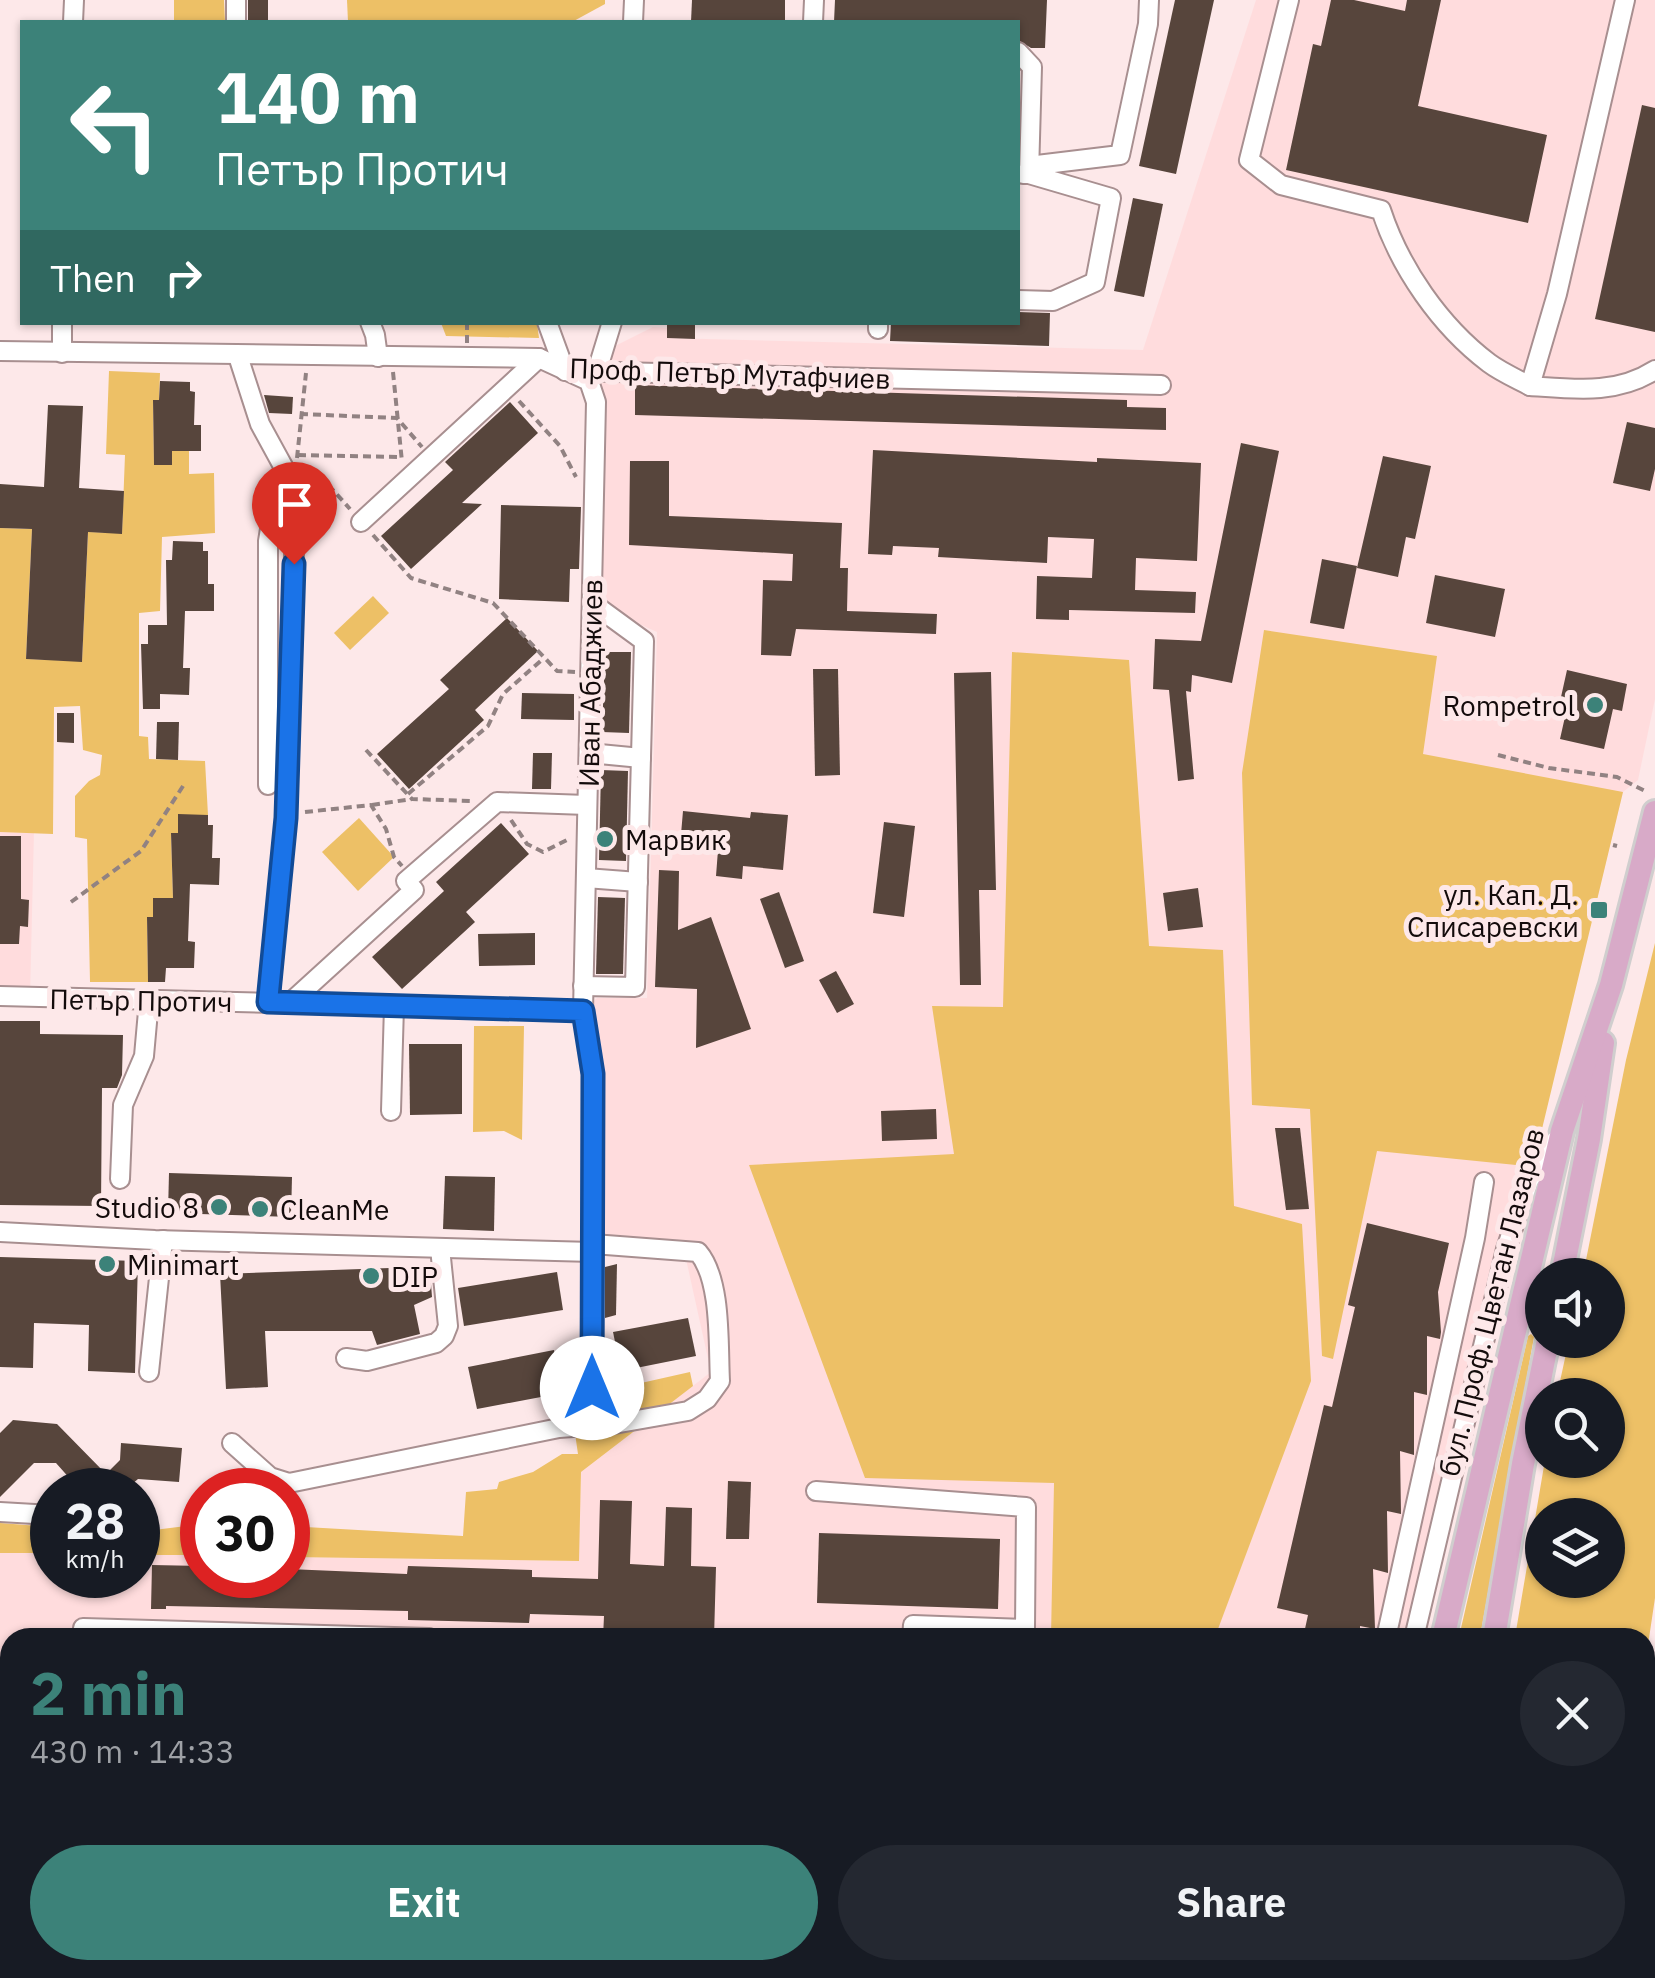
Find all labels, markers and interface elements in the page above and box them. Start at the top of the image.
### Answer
text: 140 m [215,51,420,142]
icon: left [50,60,180,190]
text: Петър Протич [215,139,509,197]
icon: right [156,250,211,305]
text: Then [50,253,136,302]
street label: Проф. Петър Мутафчиев [569,349,891,397]
pin [252,462,337,565]
icon: arrive [267,477,322,532]
street label: Иван Абаджиев [570,579,610,787]
place label: Rompetrol [1443,687,1575,724]
marker: Rompetrol [1584,694,1606,716]
place label: Марвик [625,821,726,858]
marker: Марвик [594,828,616,850]
place label: ул. Кап. Д. Списаревски [1407,876,1579,945]
marker: ул. Кап. Д. Списаревски [1588,899,1610,921]
street label: Петър Протич [49,980,233,1020]
street label: бул. Проф. Цветан Лазаров [1430,1124,1552,1480]
place label: Studio 8 [95,1189,199,1226]
place label: CleanMe [280,1191,389,1228]
marker: Studio 8 [208,1196,230,1218]
marker: CleanMe [249,1198,271,1220]
place label: Minimart [127,1246,239,1283]
marker: Minimart [96,1253,118,1275]
place label: DIP [391,1258,438,1295]
map controls [1525,1258,1625,1598]
button: sound [1525,1258,1625,1358]
marker: DIP [360,1265,382,1287]
position arrow [540,1336,644,1440]
button: search [1525,1378,1625,1478]
speed limit sign: 30 [180,1468,310,1598]
text: 28 [65,1488,125,1553]
button: layers [1525,1498,1625,1598]
text: km/h [66,1542,124,1575]
text: 2 min [30,1653,187,1732]
button: close [1520,1661,1625,1766]
text: 430 m · 14:33 [30,1730,235,1772]
button: Exit [30,1845,818,1960]
button: Share [838,1845,1625,1960]

